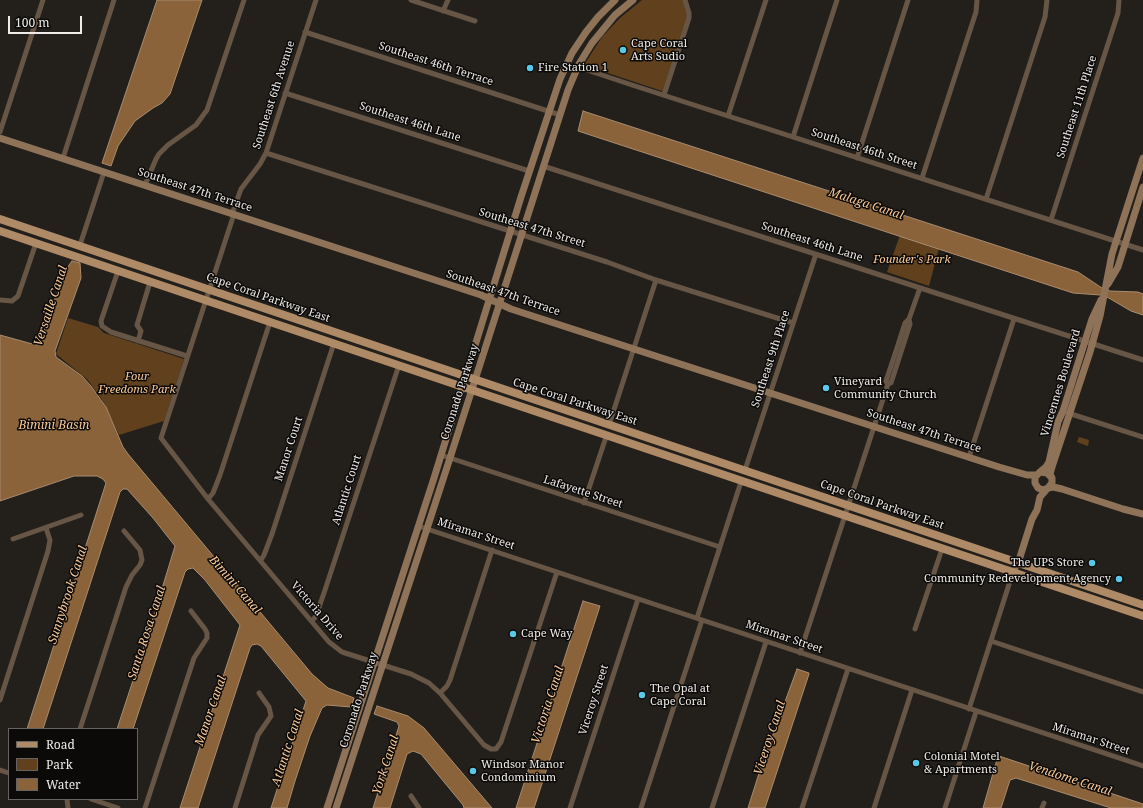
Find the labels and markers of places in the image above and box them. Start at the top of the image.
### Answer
place label: Cape Coral Arts Sudio [631,37,687,63]
marker: Cape Coral Arts Sudio [618,45,628,55]
place label: Fire Station 1 [538,61,608,75]
marker: Fire Station 1 [525,63,535,73]
place label: Vineyard Community Church [834,375,937,401]
marker: Vineyard Community Church [821,383,831,393]
place label: The UPS Store [1011,556,1084,570]
marker: The UPS Store [1087,558,1097,568]
place label: Community Redevelopment Agency [924,572,1111,586]
marker: Community Redevelopment Agency [1114,574,1124,584]
place label: Cape Way [521,627,572,641]
marker: Cape Way [508,629,518,639]
place label: The Opal at Cape Coral [650,682,710,708]
marker: The Opal at Cape Coral [637,690,647,700]
place label: Colonial Motel & Apartments [924,750,1000,776]
place label: Windsor Manor Condominium [481,758,564,784]
marker: Colonial Motel & Apartments [911,758,921,768]
marker: Windsor Manor Condominium [468,766,478,776]

